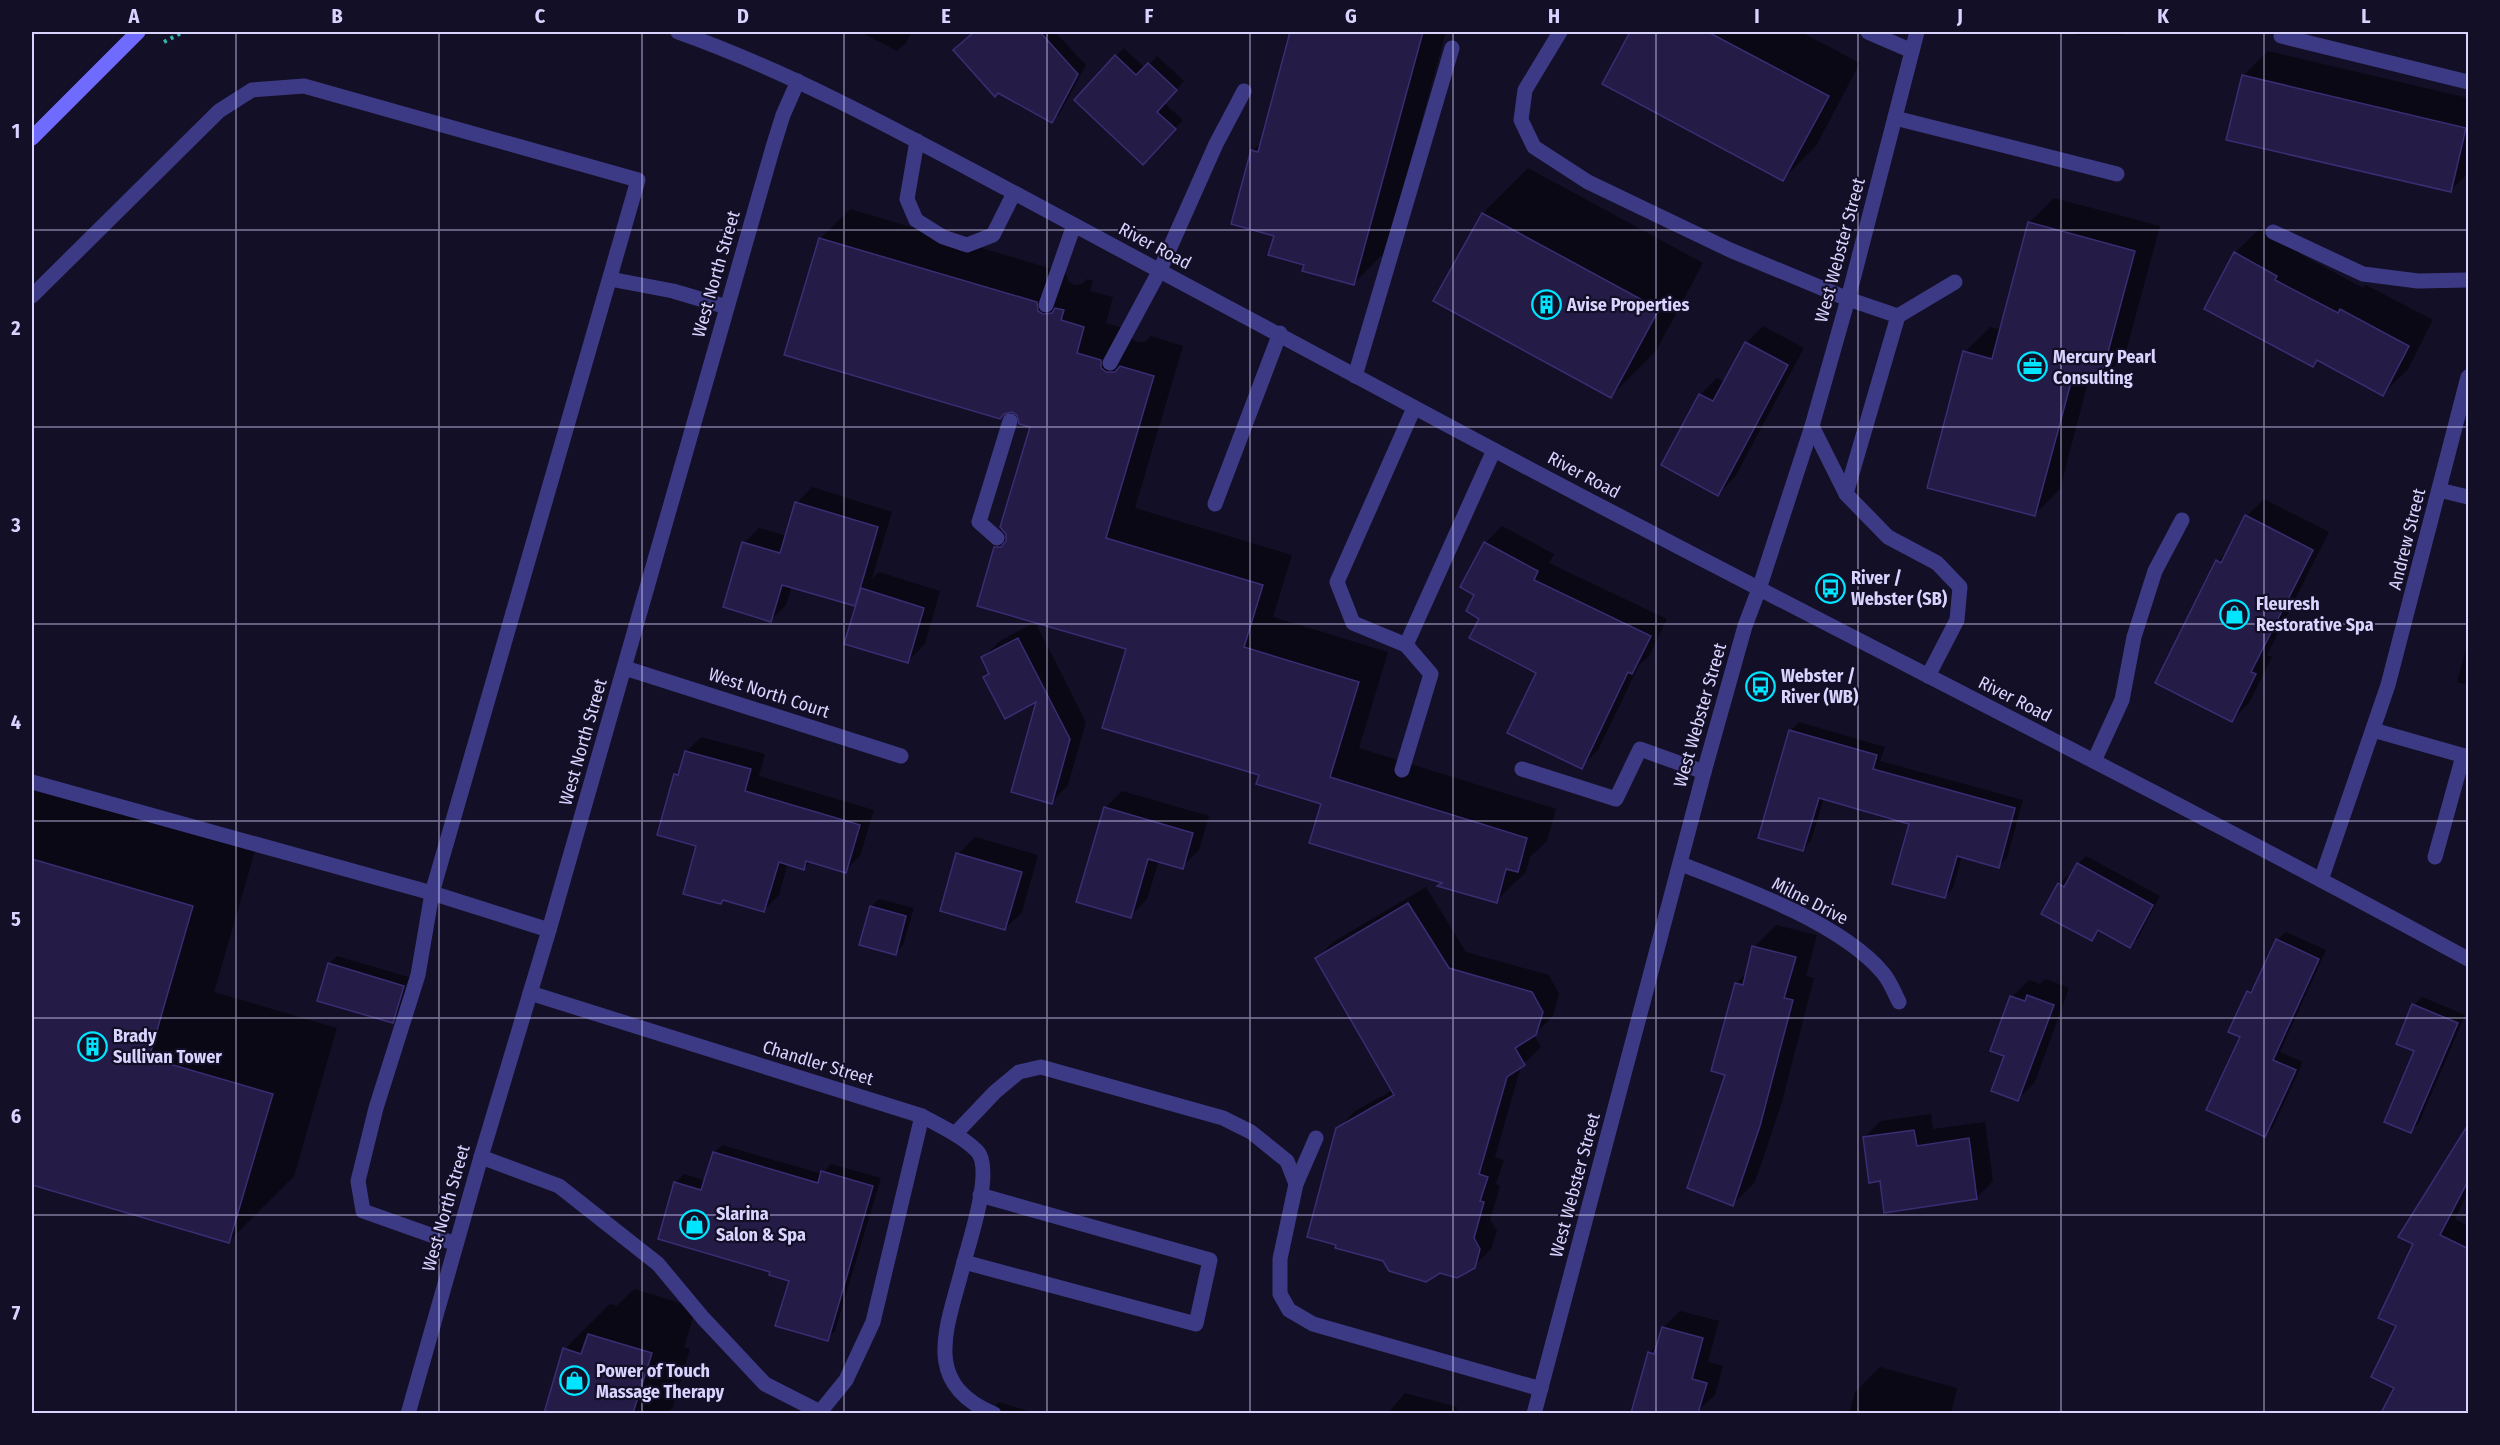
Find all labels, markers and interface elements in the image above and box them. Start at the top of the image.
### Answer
text: A [128,4,141,28]
text: B [331,4,343,28]
text: C [535,4,546,28]
text: D [737,4,749,28]
text: E [941,4,951,28]
text: F [1145,4,1154,28]
text: G [1345,4,1357,28]
text: H [1548,4,1560,28]
text: I [1754,4,1760,28]
text: J [1956,4,1963,28]
text: K [2157,4,2169,28]
text: L [2361,4,2371,28]
text: 1 [12,119,20,143]
street label: West Webster Street [1810,175,1870,325]
street label: West North Street [687,208,745,340]
street label: River Road [1115,218,1195,274]
building icon: Avise Properties [1530,289,1562,321]
place label: Avise Properties [1566,294,1689,316]
text: 2 [10,316,21,340]
place label: Mercury Pearl Consulting [2053,346,2156,389]
office icon: Mercury Pearl Consulting [2016,351,2048,383]
street label: River Road [1544,447,1624,503]
street label: Andrew Street [2384,486,2430,592]
text: 3 [10,513,21,537]
place label: River / Webster (SB) [1851,567,1948,610]
bus stop icon: River / Webster (SB) [1814,572,1846,604]
place label: Fleuresh Restorative Spa [2256,593,2374,636]
shop icon: Fleuresh Restorative Spa [2219,598,2251,630]
street label: West Webster Street [1669,640,1731,790]
street label: West North Court [706,663,832,723]
place label: Webster / River (WB) [1781,665,1859,708]
bus stop icon: Webster / River (WB) [1744,670,1776,702]
street label: River Road [1975,671,2055,727]
street label: West North Street [554,676,612,808]
text: 4 [11,710,21,734]
street label: Milne Drive [1768,872,1852,930]
text: 5 [11,907,21,931]
place label: Brady Sullivan Tower [113,1025,222,1068]
building icon: Brady Sullivan Tower [76,1030,108,1062]
street label: Chandler Street [760,1036,876,1090]
text: 6 [11,1104,21,1128]
street label: West Webster Street [1545,1110,1605,1260]
street label: West North Street [417,1142,475,1274]
place label: Slarina Salon & Spa [716,1203,806,1246]
shop icon: Slarina Salon & Spa [679,1208,711,1240]
text: 7 [12,1301,21,1325]
place label: Power of Touch Massage Therapy [596,1360,725,1403]
shop icon: Power of Touch Massage Therapy [559,1365,591,1397]

